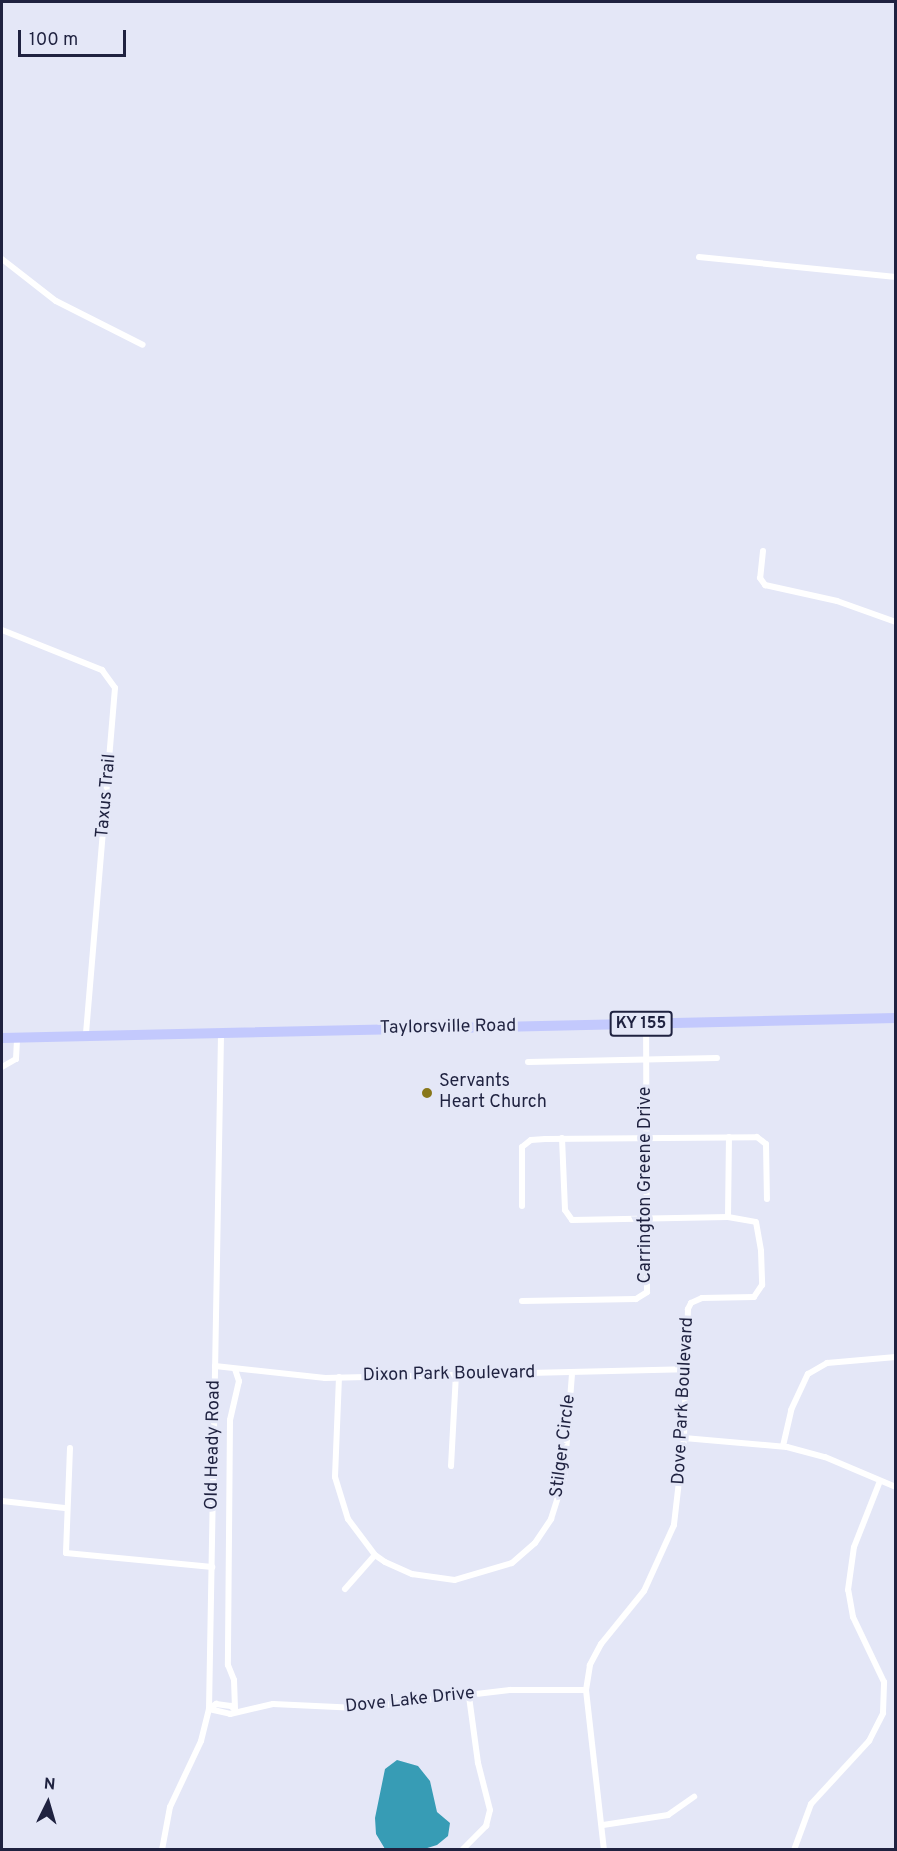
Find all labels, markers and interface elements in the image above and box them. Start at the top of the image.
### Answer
scale bar [21,18,129,56]
text: 100 m [29,29,78,52]
street label: Taxus Trail [93,753,121,839]
road number: KY 155 [608,1011,674,1037]
street label: Taylorsville Road [379,1016,517,1040]
place label: Servants Heart Church [439,1072,547,1114]
marker: Servants Heart Church [420,1086,434,1100]
street label: Carrington Greene Drive [635,1087,657,1283]
street label: Dove Park Boulevard [669,1317,699,1485]
street label: Dixon Park Boulevard [362,1363,536,1387]
street label: Old Heady Road [202,1380,226,1510]
street label: Stilger Circle [547,1393,581,1499]
street label: Dove Lake Drive [344,1683,476,1719]
north arrow [18,1773,78,1833]
text: N [43,1775,56,1796]

